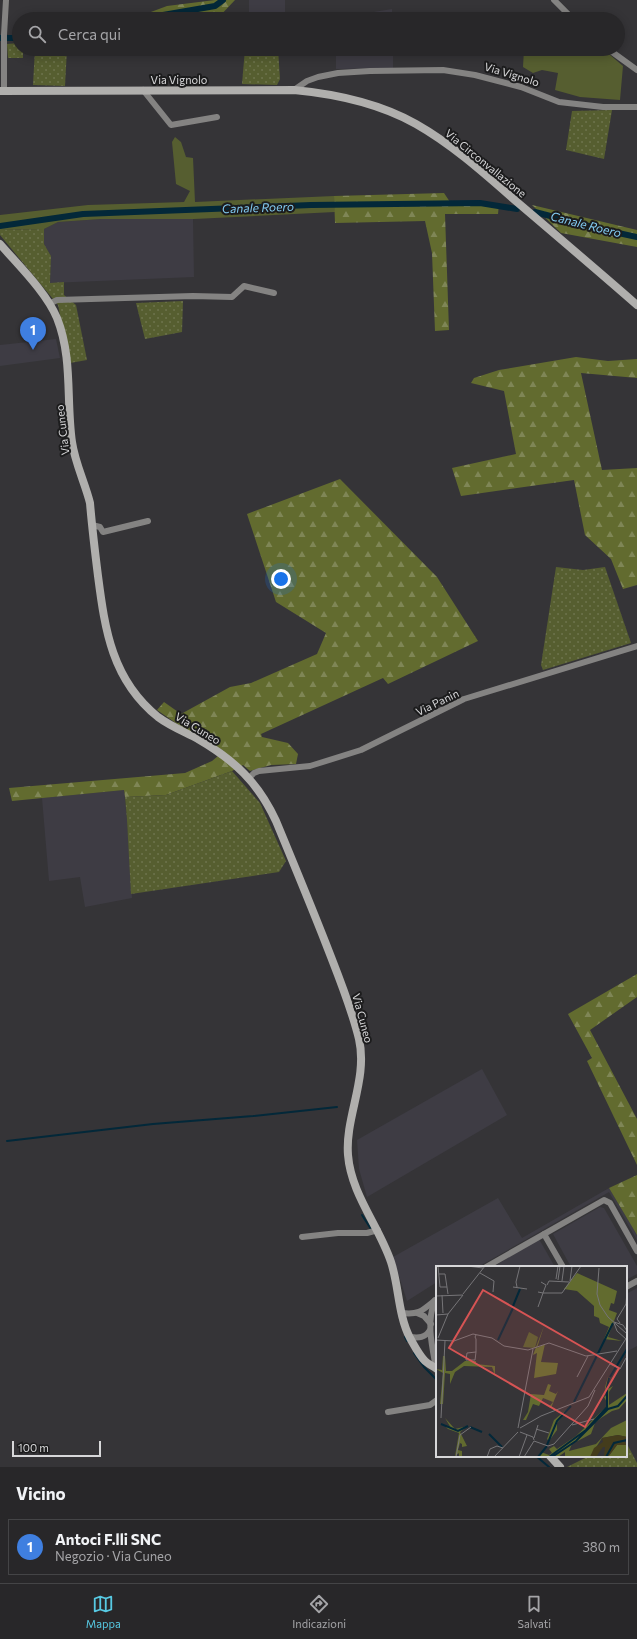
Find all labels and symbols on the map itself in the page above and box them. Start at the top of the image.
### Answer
street label: Via Vignolo [483,59,541,89]
street label: Via Vignolo [151,73,208,86]
street label: Via Circonvallazione [443,126,529,200]
water label: Canale Roero [222,199,294,215]
water label: Canale Roero [549,208,623,240]
pin: 1 [20,317,46,350]
street label: Via Cuneo [52,404,72,456]
your location [271,569,291,589]
street label: Via Panin [413,686,461,718]
street label: Via Cuneo [173,709,223,747]
street label: Via Cuneo [350,992,376,1045]
inset map [436,1266,627,1457]
scale bar [12,1439,101,1458]

